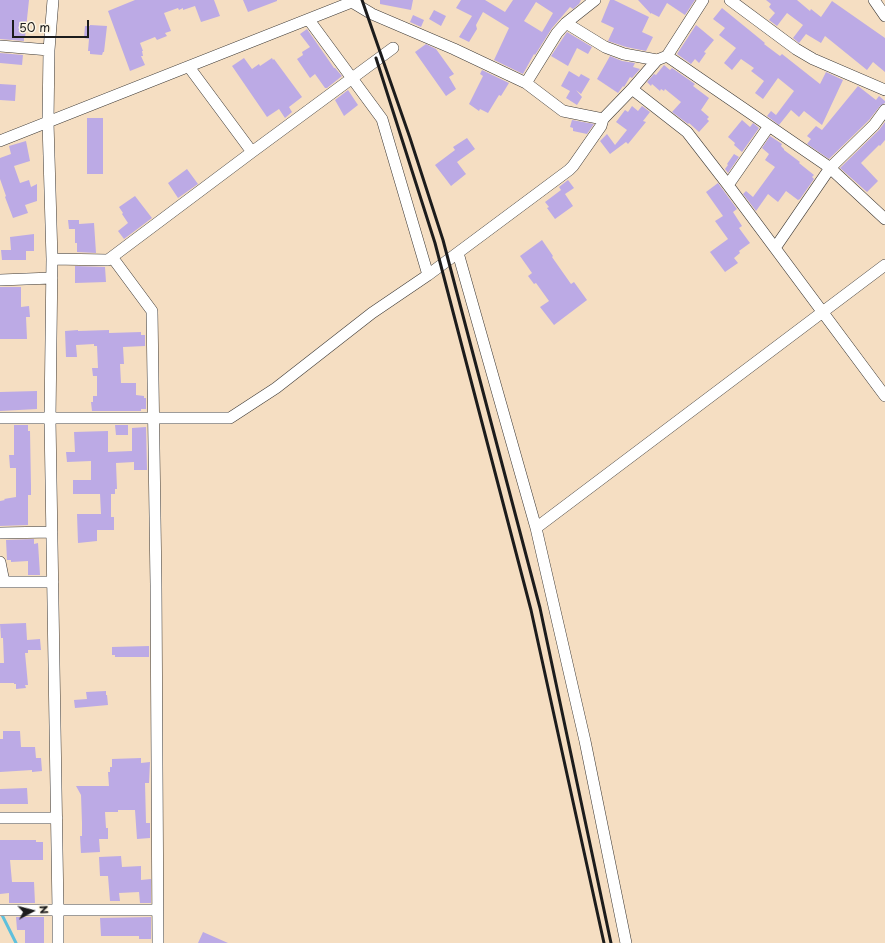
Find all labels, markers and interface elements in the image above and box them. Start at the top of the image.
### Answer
scale bar [14,12,91,38]
text: 50 m [19,18,50,36]
north arrow [12,891,52,931]
text: N [35,904,53,915]

